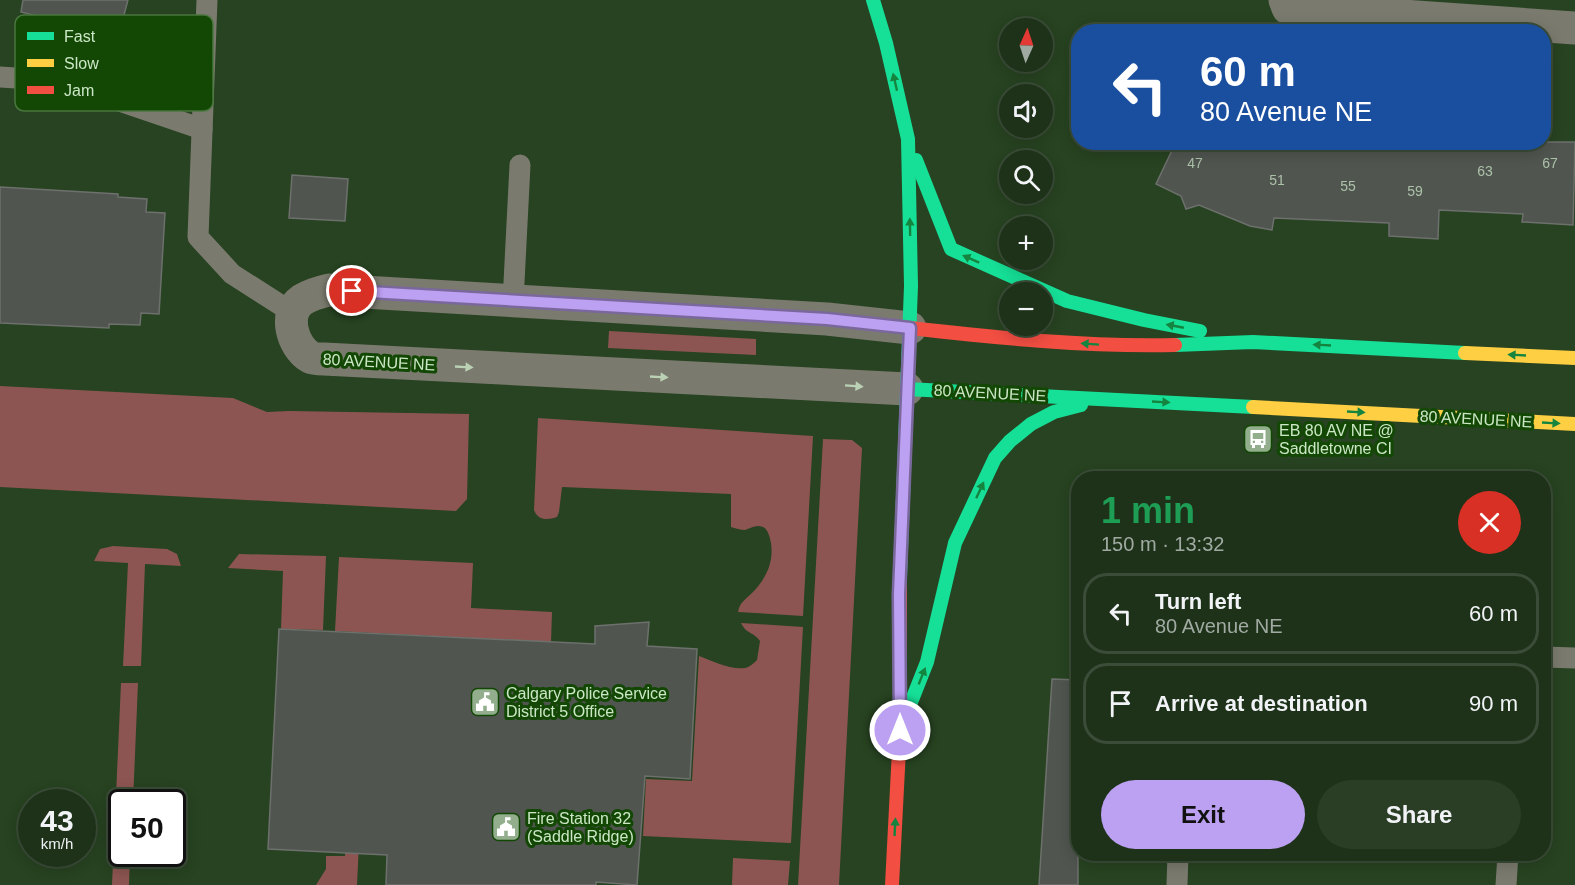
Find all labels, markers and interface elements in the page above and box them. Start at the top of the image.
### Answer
legend [15,15,213,111]
north arrow [999,18,1053,72]
map controls [999,18,1053,336]
text: Fast [64,28,96,45]
icon: left [1101,48,1179,126]
text: 60 m [1200,48,1296,95]
text: Slow [64,55,99,72]
one-way arrow [890,72,899,91]
text: Jam [64,82,94,99]
button: sound [999,84,1053,138]
text: 80 Avenue NE [1200,97,1372,127]
button: search [999,150,1053,204]
house number: 47 [1187,155,1203,171]
house number: 67 [1542,155,1558,171]
house number: 63 [1477,163,1493,179]
house number: 51 [1269,172,1285,188]
house number: 55 [1340,178,1356,194]
house number: 59 [1407,183,1423,199]
button: + [999,216,1053,270]
one-way arrow [905,218,915,237]
one-way arrow [963,254,980,263]
pin [326,265,377,316]
icon: arrive [335,274,368,307]
button: − [999,282,1053,336]
one-way arrow [1166,321,1185,330]
one-way arrow [1081,339,1100,348]
one-way arrow [1312,341,1331,350]
one-way arrow [1507,350,1526,359]
street label: 80 AVENUE NE [322,351,436,373]
one-way arrow [455,363,474,372]
one-way arrow [650,372,669,381]
one-way arrow [844,381,863,391]
street label: 80 AVENUE NE [933,382,1047,404]
one-way arrow [1152,397,1171,406]
one-way arrow [1347,408,1366,417]
street label: 80 AVENUE NE [1419,408,1533,430]
one-way arrow [1541,418,1560,427]
place label: EB 80 AV NE @ Saddletowne CI [1279,422,1394,457]
bus stop icon: EB 80 AV NE @ Saddletowne CI [1242,423,1274,455]
one-way arrow [975,482,984,499]
text: 1 min [1101,490,1195,531]
button: close [1458,491,1521,554]
text: 150 m · 13:32 [1101,533,1224,555]
text: Turn left [1155,589,1241,614]
icon: left [1104,597,1137,630]
text: 60 m [1469,601,1518,626]
text: 80 Avenue NE [1155,615,1283,637]
one-way arrow [917,666,927,684]
place label: Calgary Police Service District 5 Office [506,685,667,720]
public building icon: Calgary Police Service District 5 Office [469,686,501,718]
icon: arrive [1104,687,1137,720]
text: Arrive at destination [1155,691,1368,716]
text: 90 m [1469,691,1518,716]
position arrow [868,698,932,762]
button: Exit [1101,780,1305,849]
button: Share [1317,780,1521,849]
speed limit sign: 50 [108,789,186,867]
text: 43 [40,804,74,837]
place label: Fire Station 32 (Saddle Ridge) [527,810,634,845]
public building icon: Fire Station 32 (Saddle Ridge) [490,811,522,843]
one-way arrow [890,817,899,836]
text: km/h [41,835,73,852]

